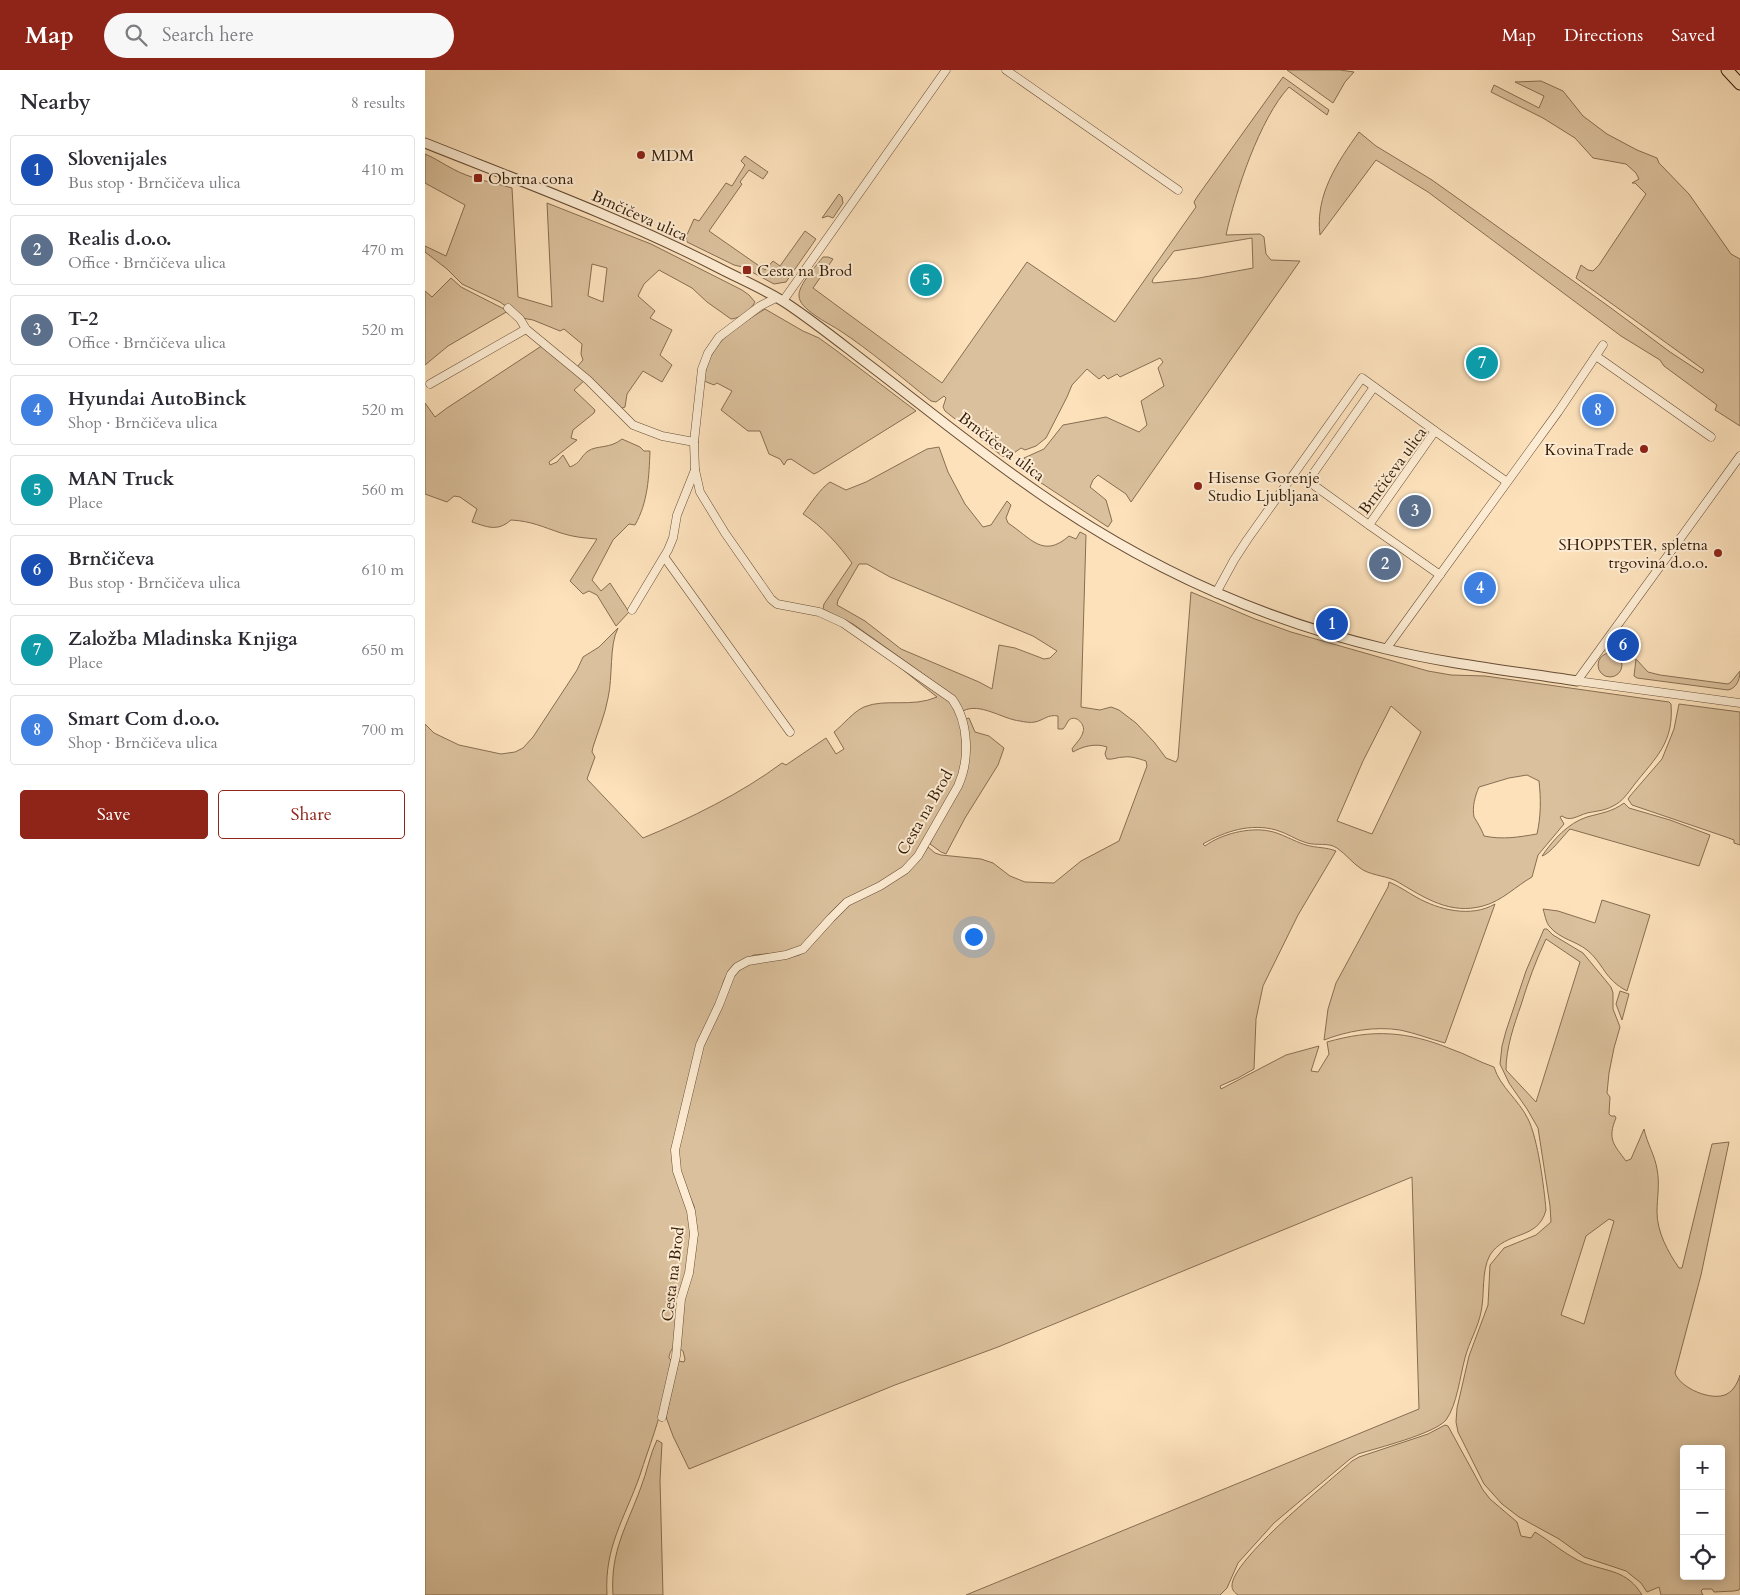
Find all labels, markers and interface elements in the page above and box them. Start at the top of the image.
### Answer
search box [104,13,454,58]
text: Map [25,19,74,52]
icon: search [122,21,150,49]
text: Search here [162,22,254,48]
text: Map [1502,23,1536,48]
text: Directions [1564,23,1643,48]
text: Saved [1671,23,1715,48]
text: Nearby [20,88,91,117]
text: 8 results [351,92,405,114]
place label: MDM [651,145,694,167]
text: Slovenijales [68,146,167,172]
marker: MDM [635,149,647,161]
text: 1 [33,159,41,181]
text: 410 m [362,159,404,181]
place label: Obrtna cona [488,168,574,190]
text: Bus stop · Brnčičeva ulica [68,172,241,194]
marker: Obrtna cona [472,172,484,184]
street label: Brnčičeva ulica [588,185,691,247]
text: Realis d.o.o. [68,226,172,252]
text: 2 [33,239,41,261]
text: 470 m [362,239,404,261]
text: Office · Brnčičeva ulica [68,252,226,274]
place label: Cesta na Brod [757,260,853,282]
pin: 5 [910,261,942,299]
marker: Cesta na Brod [741,264,753,276]
text: T-2 [68,306,98,332]
text: 3 [33,319,41,341]
text: 520 m [362,319,404,341]
text: Office · Brnčičeva ulica [68,332,226,354]
pin: 7 [1466,344,1498,382]
text: Hyundai AutoBinck [68,386,247,412]
pin: 8 [1582,391,1614,429]
text: 4 [33,399,41,421]
text: 520 m [362,399,404,421]
street label: Brnčičeva ulica [954,407,1049,487]
text: Shop · Brnčičeva ulica [68,412,218,434]
street label: Brnčičeva ulica [1354,422,1432,519]
place label: KovinaTrade [1545,439,1634,461]
marker: KovinaTrade [1638,443,1650,455]
text: MAN Truck [68,466,174,492]
place label: Hisense Gorenje Studio Ljubljana [1208,467,1320,507]
text: 5 [33,479,41,501]
text: 560 m [362,479,404,501]
marker: Hisense Gorenje Studio Ljubljana [1192,480,1204,492]
text: Place [68,492,103,514]
pin: 3 [1399,492,1431,530]
place label: SHOPPSTER, spletna trgovina d.o.o. [1559,534,1708,574]
pin: 2 [1369,545,1401,583]
text: Brnčičeva [68,546,154,572]
marker: SHOPPSTER, spletna trgovina d.o.o. [1712,547,1724,559]
text: 6 [33,559,41,581]
text: 610 m [362,559,404,581]
pin: 4 [1464,569,1496,607]
text: Bus stop · Brnčičeva ulica [68,572,241,594]
pin: 1 [1316,605,1348,643]
text: Založba Mladinska Knjiga [68,626,298,652]
pin: 6 [1607,626,1639,664]
text: 7 [33,639,41,661]
text: 650 m [362,639,404,661]
text: Place [68,652,103,674]
text: Smart Com d.o.o. [68,706,220,732]
text: 8 [33,719,41,741]
text: 700 m [362,719,404,741]
text: Shop · Brnčičeva ulica [68,732,218,754]
street label: Cesta na Brod [892,765,958,859]
button: Save [20,790,208,839]
button: Share [218,790,405,839]
your location [961,924,987,950]
street label: Cesta na Brod [656,1225,690,1323]
map controls [1680,1445,1725,1580]
button: + [1680,1445,1725,1490]
button: − [1680,1490,1725,1535]
button: locate [1680,1535,1725,1580]

